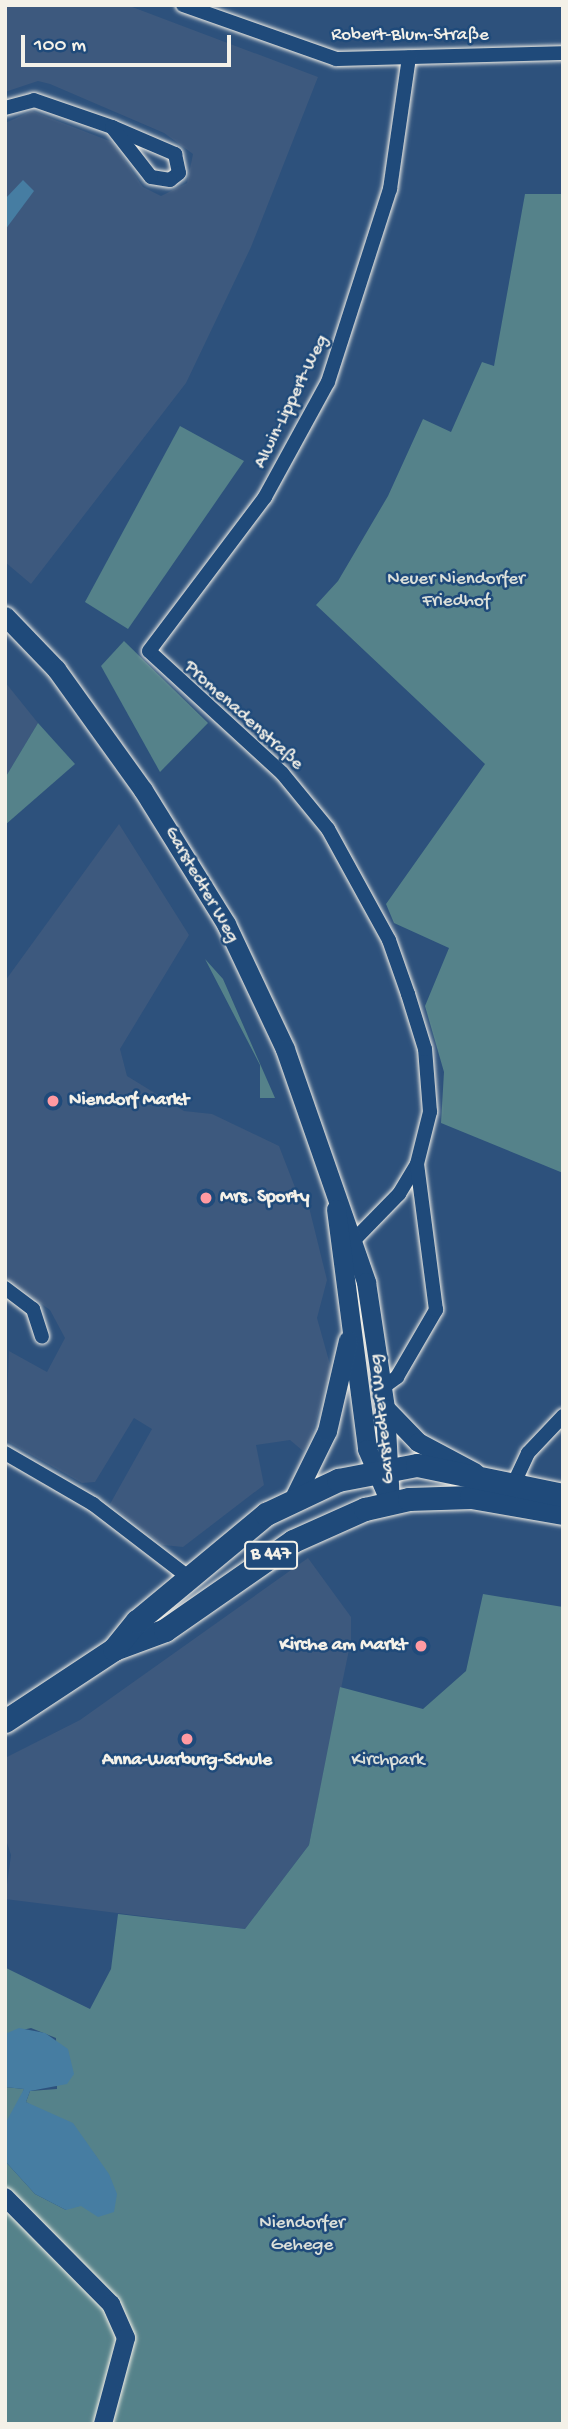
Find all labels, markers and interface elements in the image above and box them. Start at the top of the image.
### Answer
scale bar [24,21,234,65]
street label: Robert-Blum-Straße [331,25,489,47]
text: 100 m [34,34,86,59]
street label: Alwin-Lippert-Weg [250,331,334,473]
park label: Neuer Niendorfer Friedhof [387,569,525,613]
street label: Promenadenstraße [178,656,308,776]
street label: Garstedter Weg [159,823,243,947]
place label: Niendorf Markt [69,1090,189,1112]
marker: Niendorf Markt [43,1091,63,1111]
place label: Mrs. Sporty [220,1187,309,1209]
marker: Mrs. Sporty [198,1190,214,1206]
street label: Garstedter Weg [365,1353,401,1485]
road number: B 447 [243,1540,299,1570]
place label: Kirche am Markt [280,1635,407,1657]
marker: Kirche am Markt [413,1638,429,1654]
marker: Anna-Warburg-Schule [179,1731,195,1747]
place label: Anna-Warburg-Schule [102,1750,272,1772]
park label: Kirchpark [351,1750,425,1772]
park label: Niendorfer Gehege [259,2213,345,2257]

